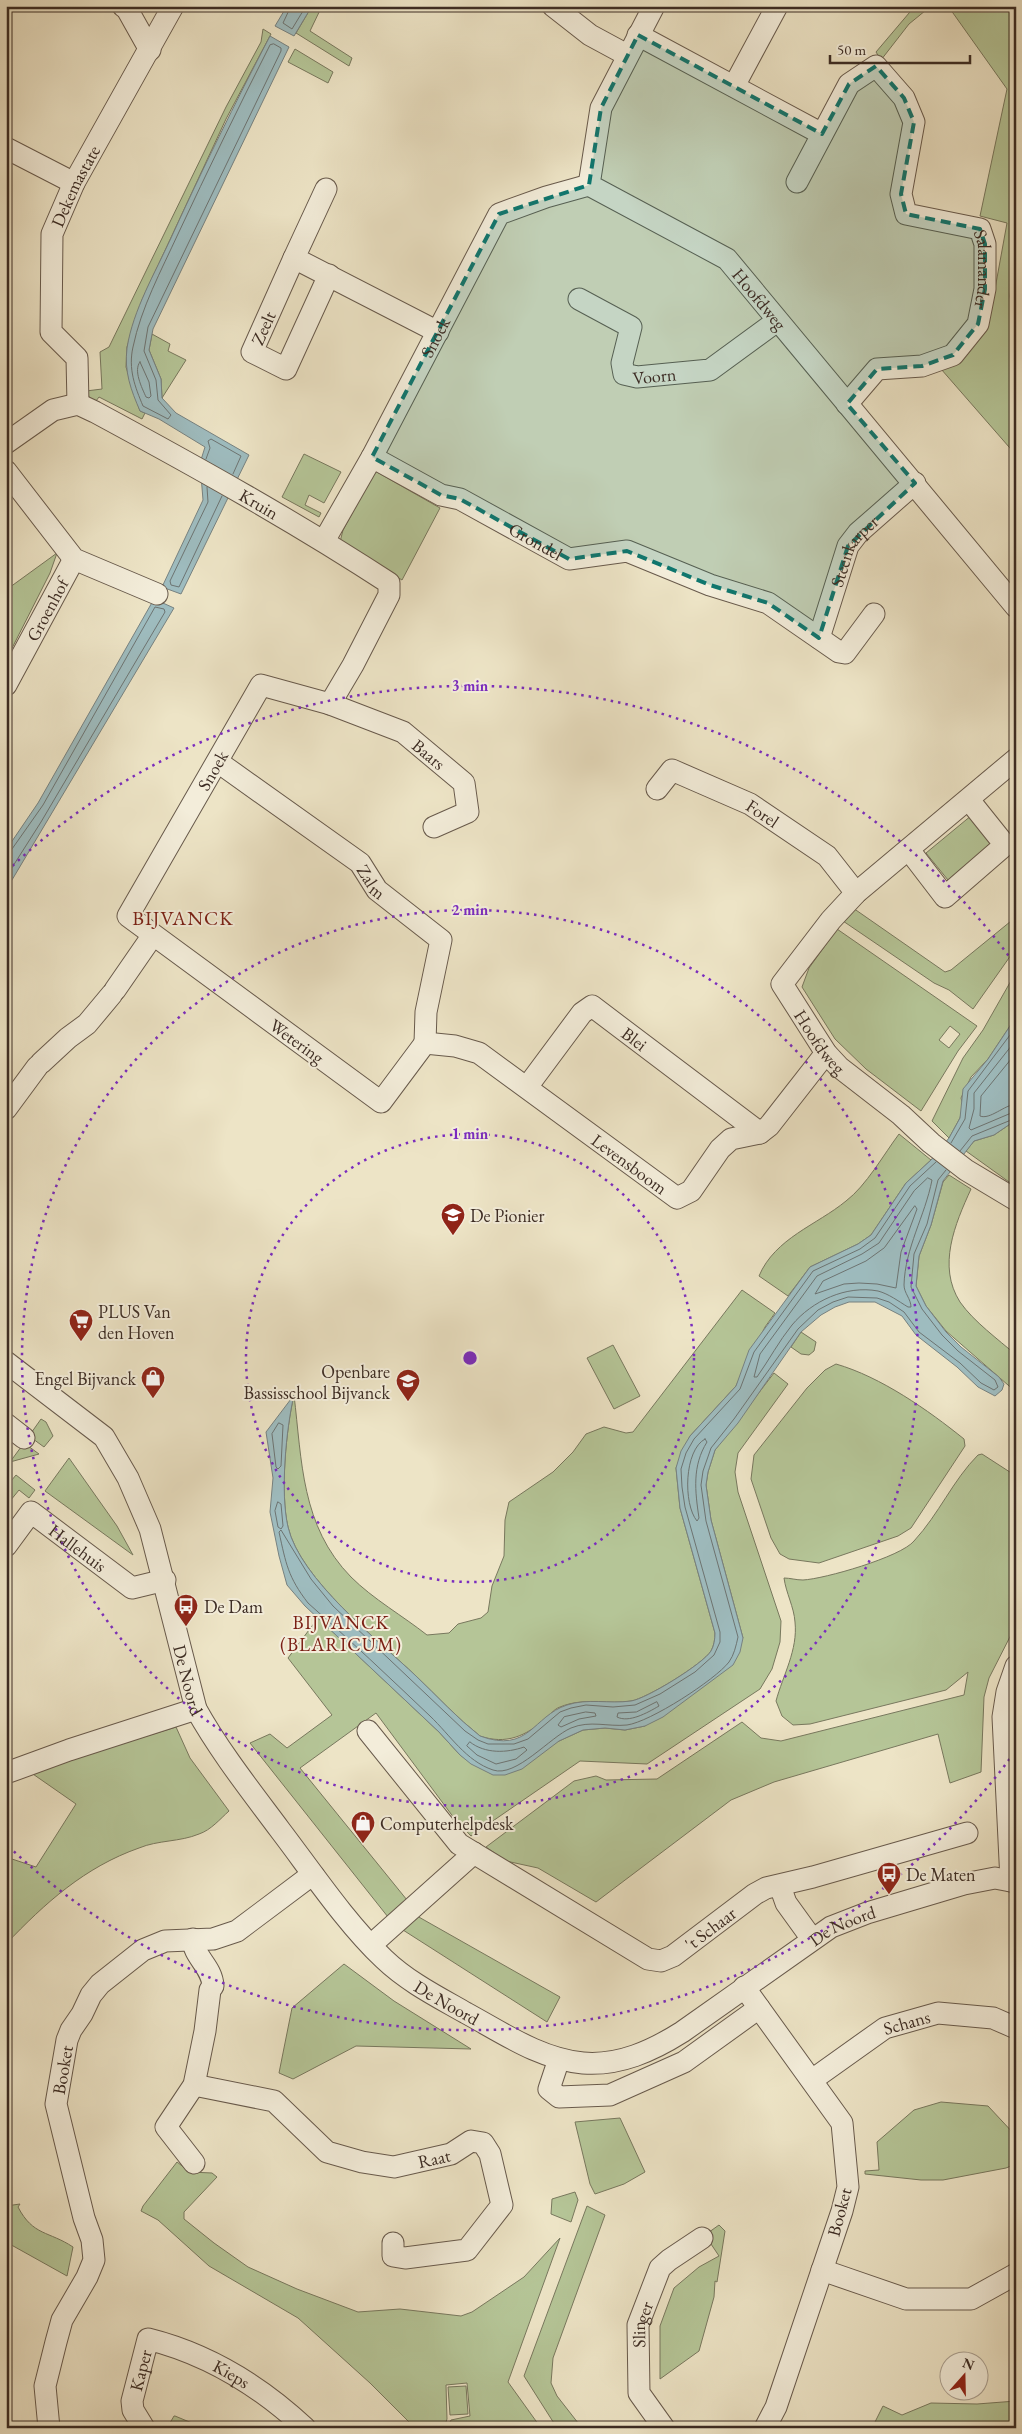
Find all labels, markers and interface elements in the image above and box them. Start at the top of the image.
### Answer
scale bar [830,32,970,64]
text: 50 m [837,40,866,59]
street label: Dekemastate [45,141,105,230]
street label: Salamander [969,226,997,311]
street label: Hoofdweg [728,263,792,334]
street label: Zeelt [245,307,281,349]
street label: Snoek [415,313,455,361]
street label: Voorn [631,362,678,389]
street label: Kruin [236,483,284,524]
street label: Steenkarper [824,509,883,590]
street label: Grondel [505,517,567,565]
street label: Groenhof [20,572,74,645]
text: 3 min [452,676,489,695]
street label: Baars [408,733,451,775]
street label: Snoek [191,746,233,794]
street label: Forel [742,793,784,832]
street label: Zalm [352,860,390,904]
text: 2 min [452,900,489,919]
district label: BIJVANCK [132,905,234,931]
street label: Hoofdweg [790,1005,850,1079]
street label: Wetering [265,1013,329,1069]
street label: Blei [617,1021,653,1056]
text: 1 min [452,1124,489,1143]
street label: Levensboom [587,1128,672,1199]
school or university icon: De Pionier [440,1202,466,1236]
place label: De Pionier [470,1204,544,1227]
place label: PLUS Van den Hoven [98,1300,175,1344]
supermarket icon: PLUS Van den Hoven [68,1308,94,1342]
centre of rings [461,1349,479,1367]
place label: Openbare Bassisschool Bijvanck [243,1360,391,1404]
shop icon: Engel Bijvanck [140,1365,166,1399]
place label: Engel Bijvanck [34,1367,137,1390]
school or university icon: Openbare Bassisschool Bijvanck [395,1368,421,1402]
street label: Hallehuis [44,1518,112,1577]
bus stop icon: De Dam [173,1593,199,1627]
place label: De Dam [204,1595,263,1618]
district label: BIJVANCK (BLARICUM) [280,1610,402,1657]
street label: De Noord [169,1642,209,1720]
shop icon: Computerhelpdesk [350,1810,376,1844]
place label: Computerhelpdesk [380,1812,514,1835]
bus stop icon: De Maten [876,1861,902,1895]
place label: De Maten [906,1863,976,1886]
street label: De Noord [804,1899,879,1951]
street label: 't Schaar [680,1901,740,1955]
street label: De Noord [410,1974,484,2030]
street label: Schans [881,2004,933,2039]
street label: Booket [46,2043,77,2096]
street label: Raat [415,2143,453,2173]
street label: Booket [822,2185,857,2239]
street label: Slinger [626,2298,658,2348]
street label: Kaper [124,2347,156,2393]
north arrow [940,2352,990,2402]
text: N [960,2353,977,2374]
street label: Kieps [209,2354,255,2393]

